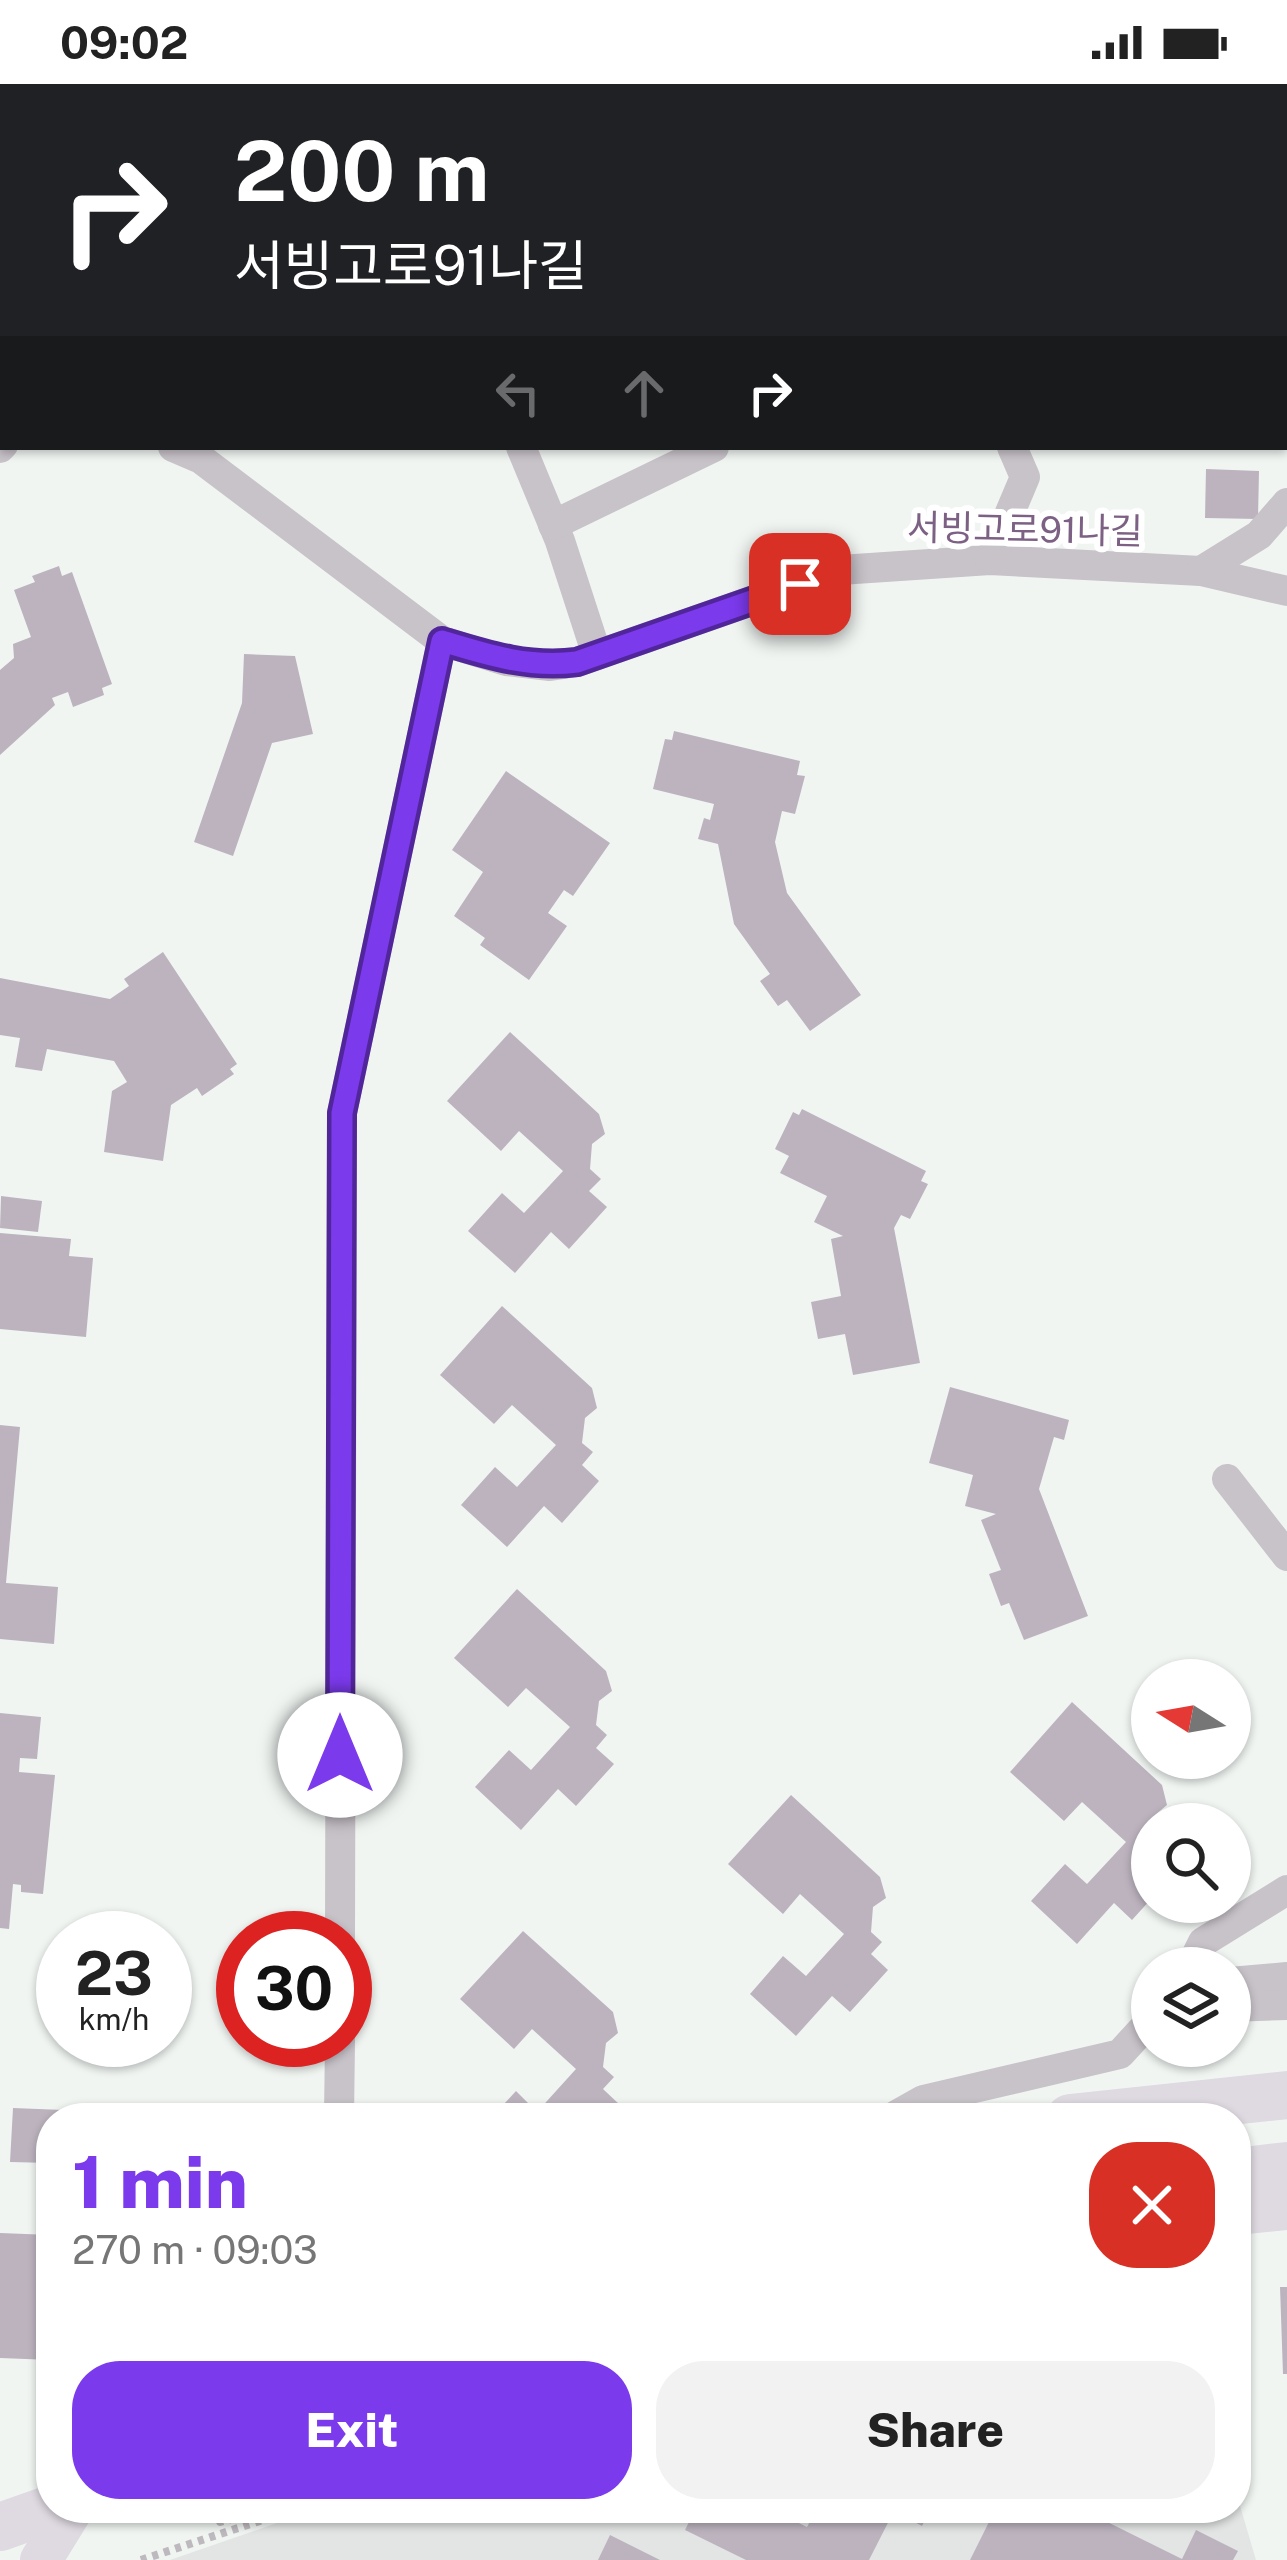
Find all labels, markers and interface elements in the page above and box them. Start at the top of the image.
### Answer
text: 09:02 [60,16,188,69]
text: 200 m [234,121,490,220]
icon: right [36,132,192,288]
text: 서빙고로91나길 [234,234,588,297]
icon: left [485,360,551,426]
icon: ahead [611,360,677,426]
icon: right [737,360,803,426]
street label: 서빙고로91나길 [907,506,1143,552]
pin [749,533,851,635]
icon: arrive [767,551,833,617]
north arrow [1131,1659,1251,1779]
map controls [1131,1659,1251,2067]
position arrow [277,1692,403,1818]
button: search [1131,1803,1251,1923]
speed limit sign: 30 [216,1911,372,2067]
text: 23 [75,1938,153,2009]
button: layers [1131,1947,1251,2067]
text: km/h [79,2001,149,2037]
text: 1 min [72,2140,248,2224]
button: close [1089,2142,1215,2268]
text: 270 m · 09:03 [72,2227,318,2273]
button: Exit [72,2361,632,2499]
button: Share [656,2361,1215,2499]

